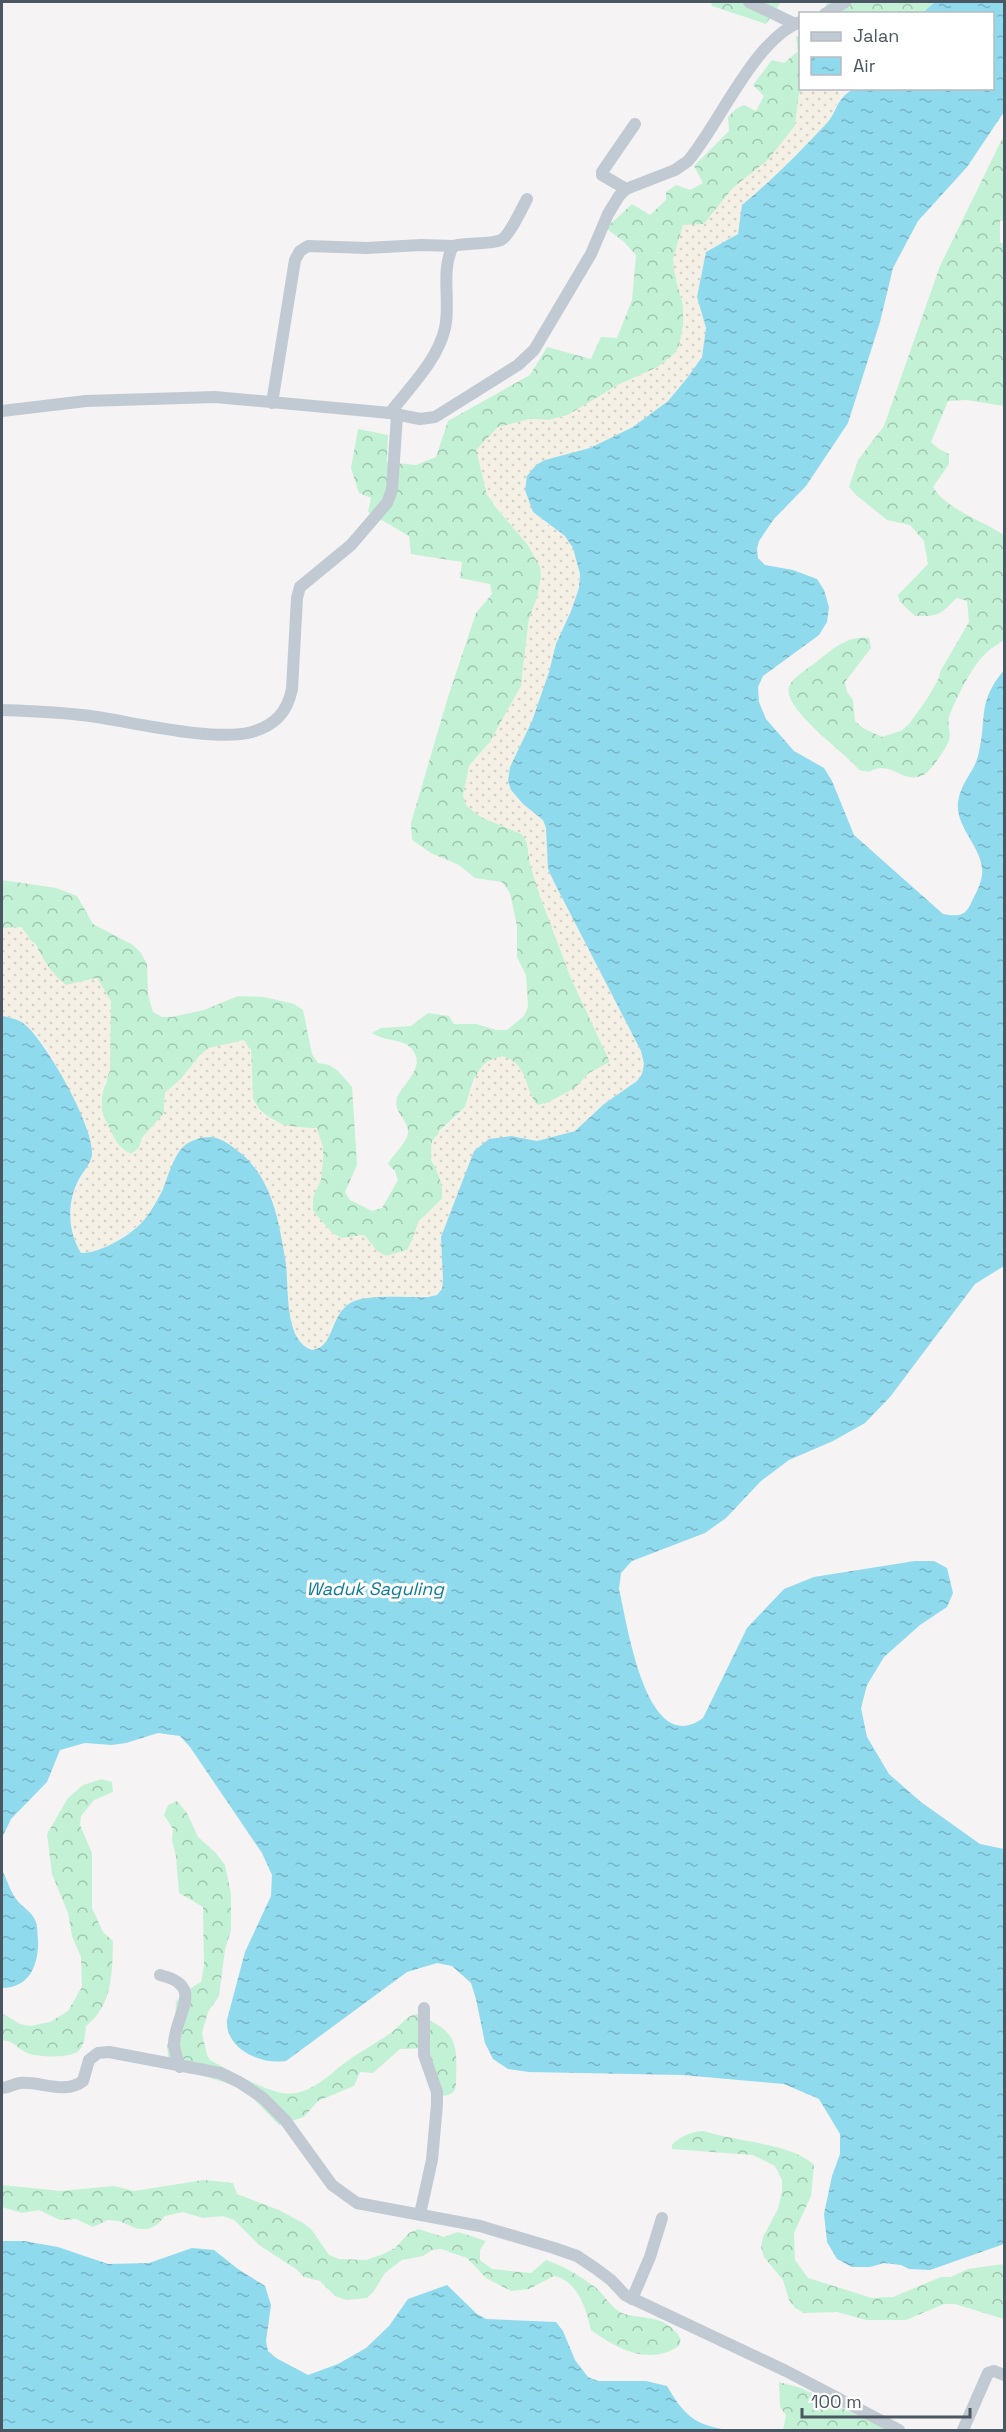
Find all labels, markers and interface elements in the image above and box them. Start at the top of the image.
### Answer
legend [799,12,994,90]
text: Jalan [853,24,899,47]
text: Air [853,54,876,77]
water label: Waduk Saguling [306,1577,445,1600]
scale bar [802,2381,970,2419]
text: 100 m [811,2390,862,2413]

